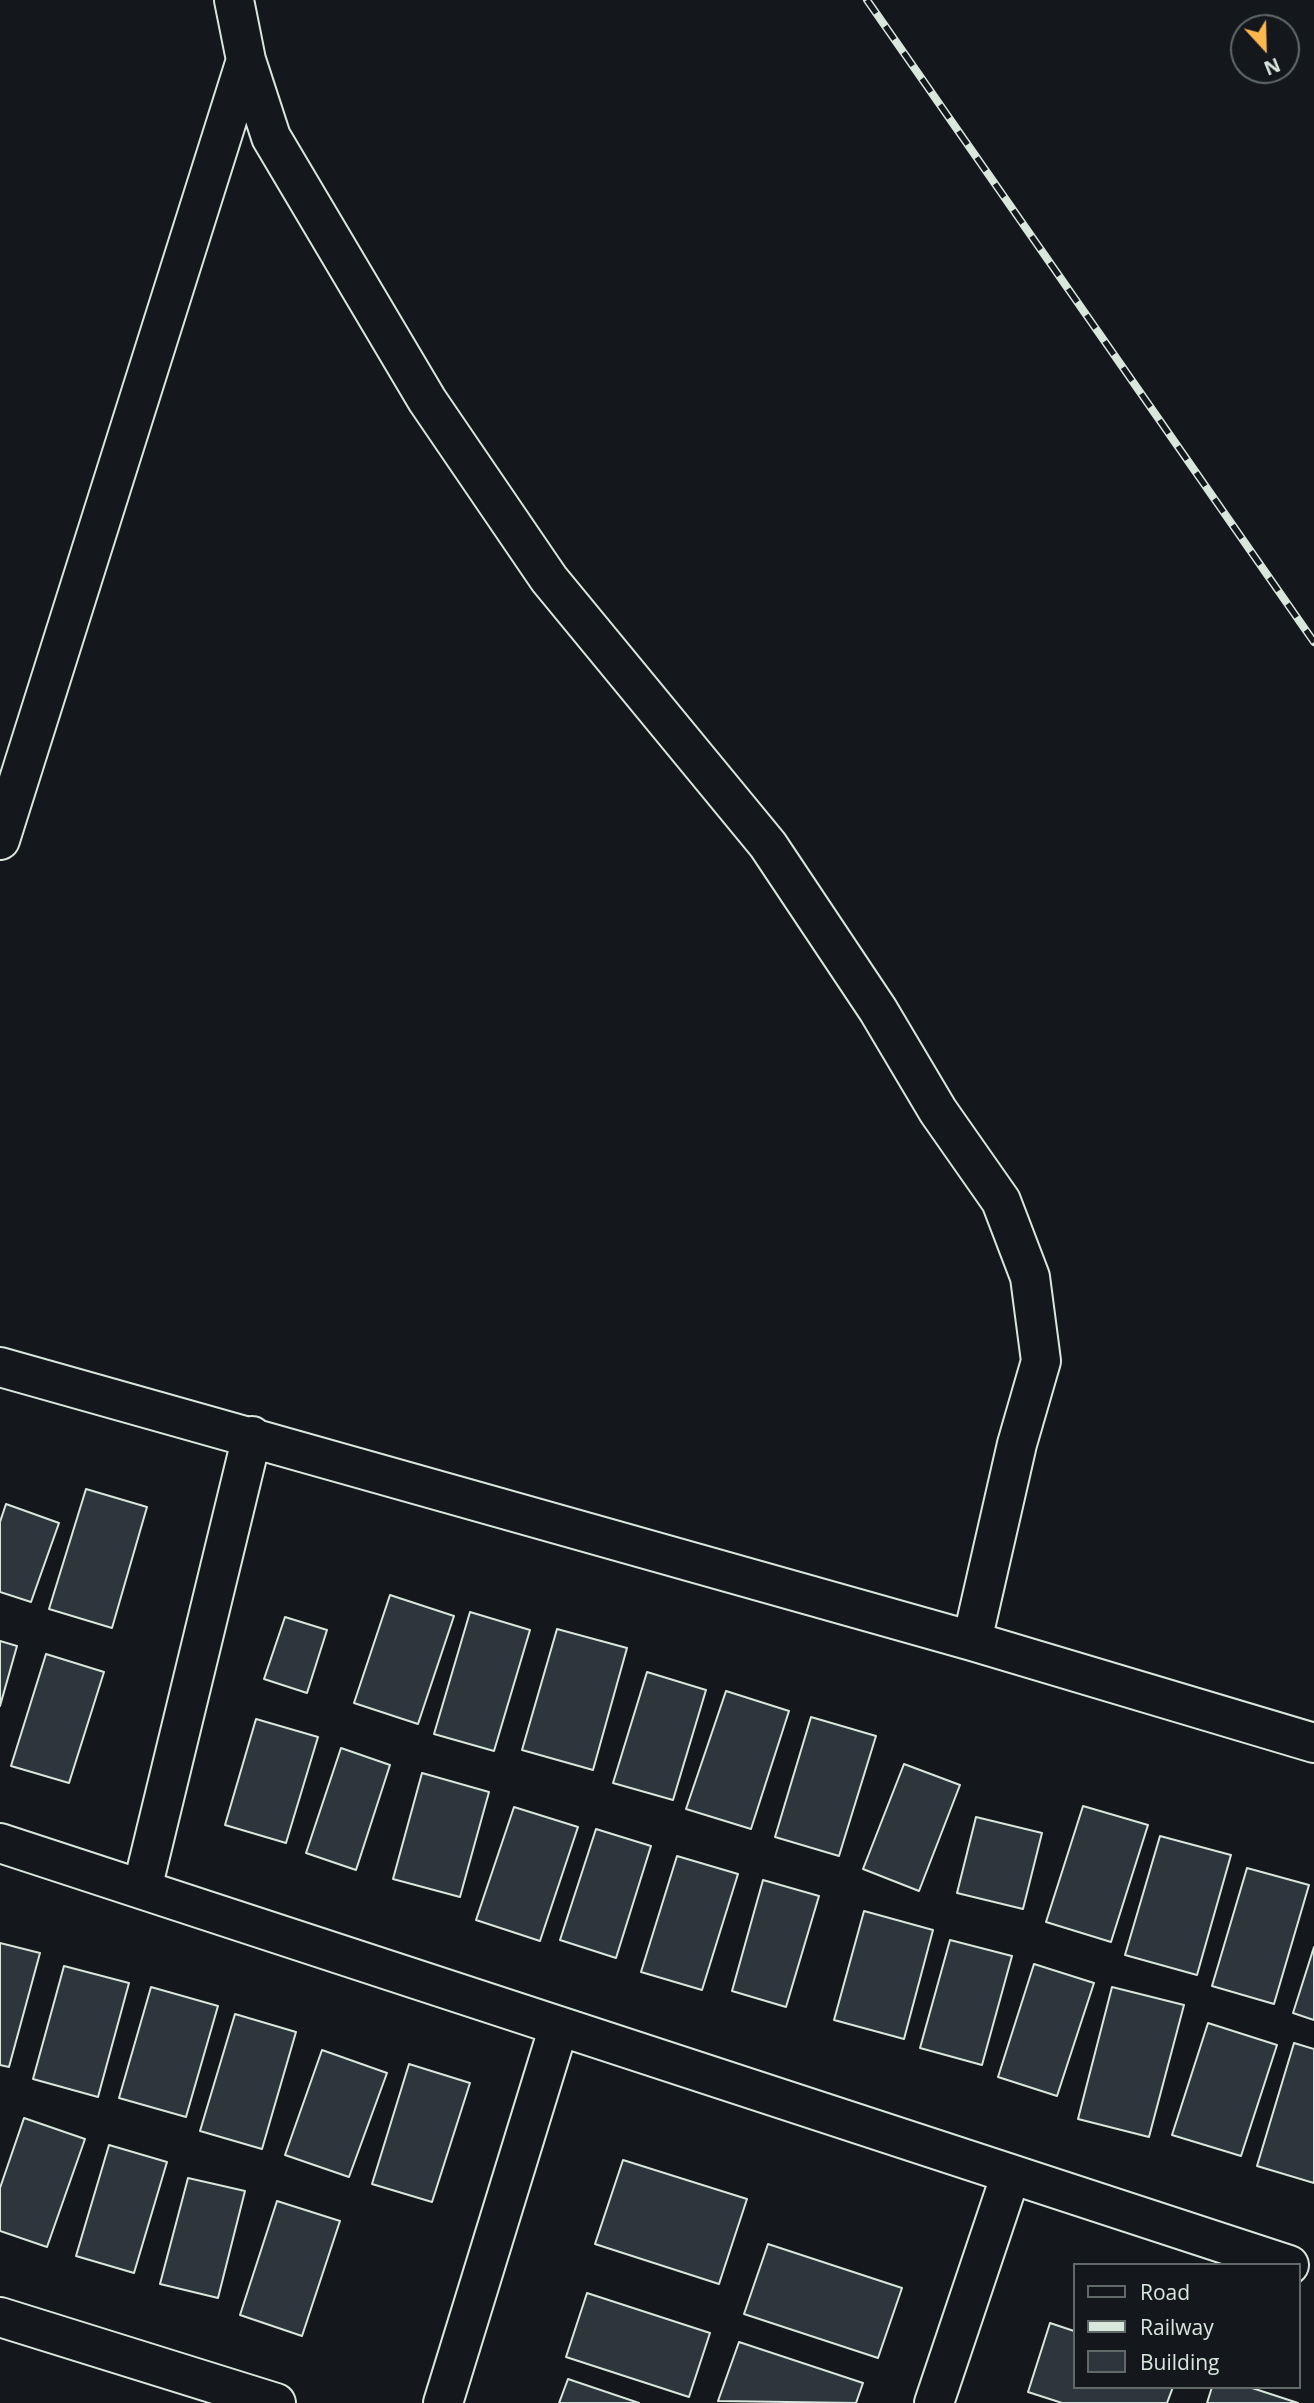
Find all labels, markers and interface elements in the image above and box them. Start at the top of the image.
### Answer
north arrow [1230,14,1300,84]
text: N [1260,52,1284,82]
legend [1072,2263,1300,2389]
text: Road [1140,2278,1190,2306]
text: Railway [1140,2313,1214,2341]
text: Building [1140,2348,1219,2376]

